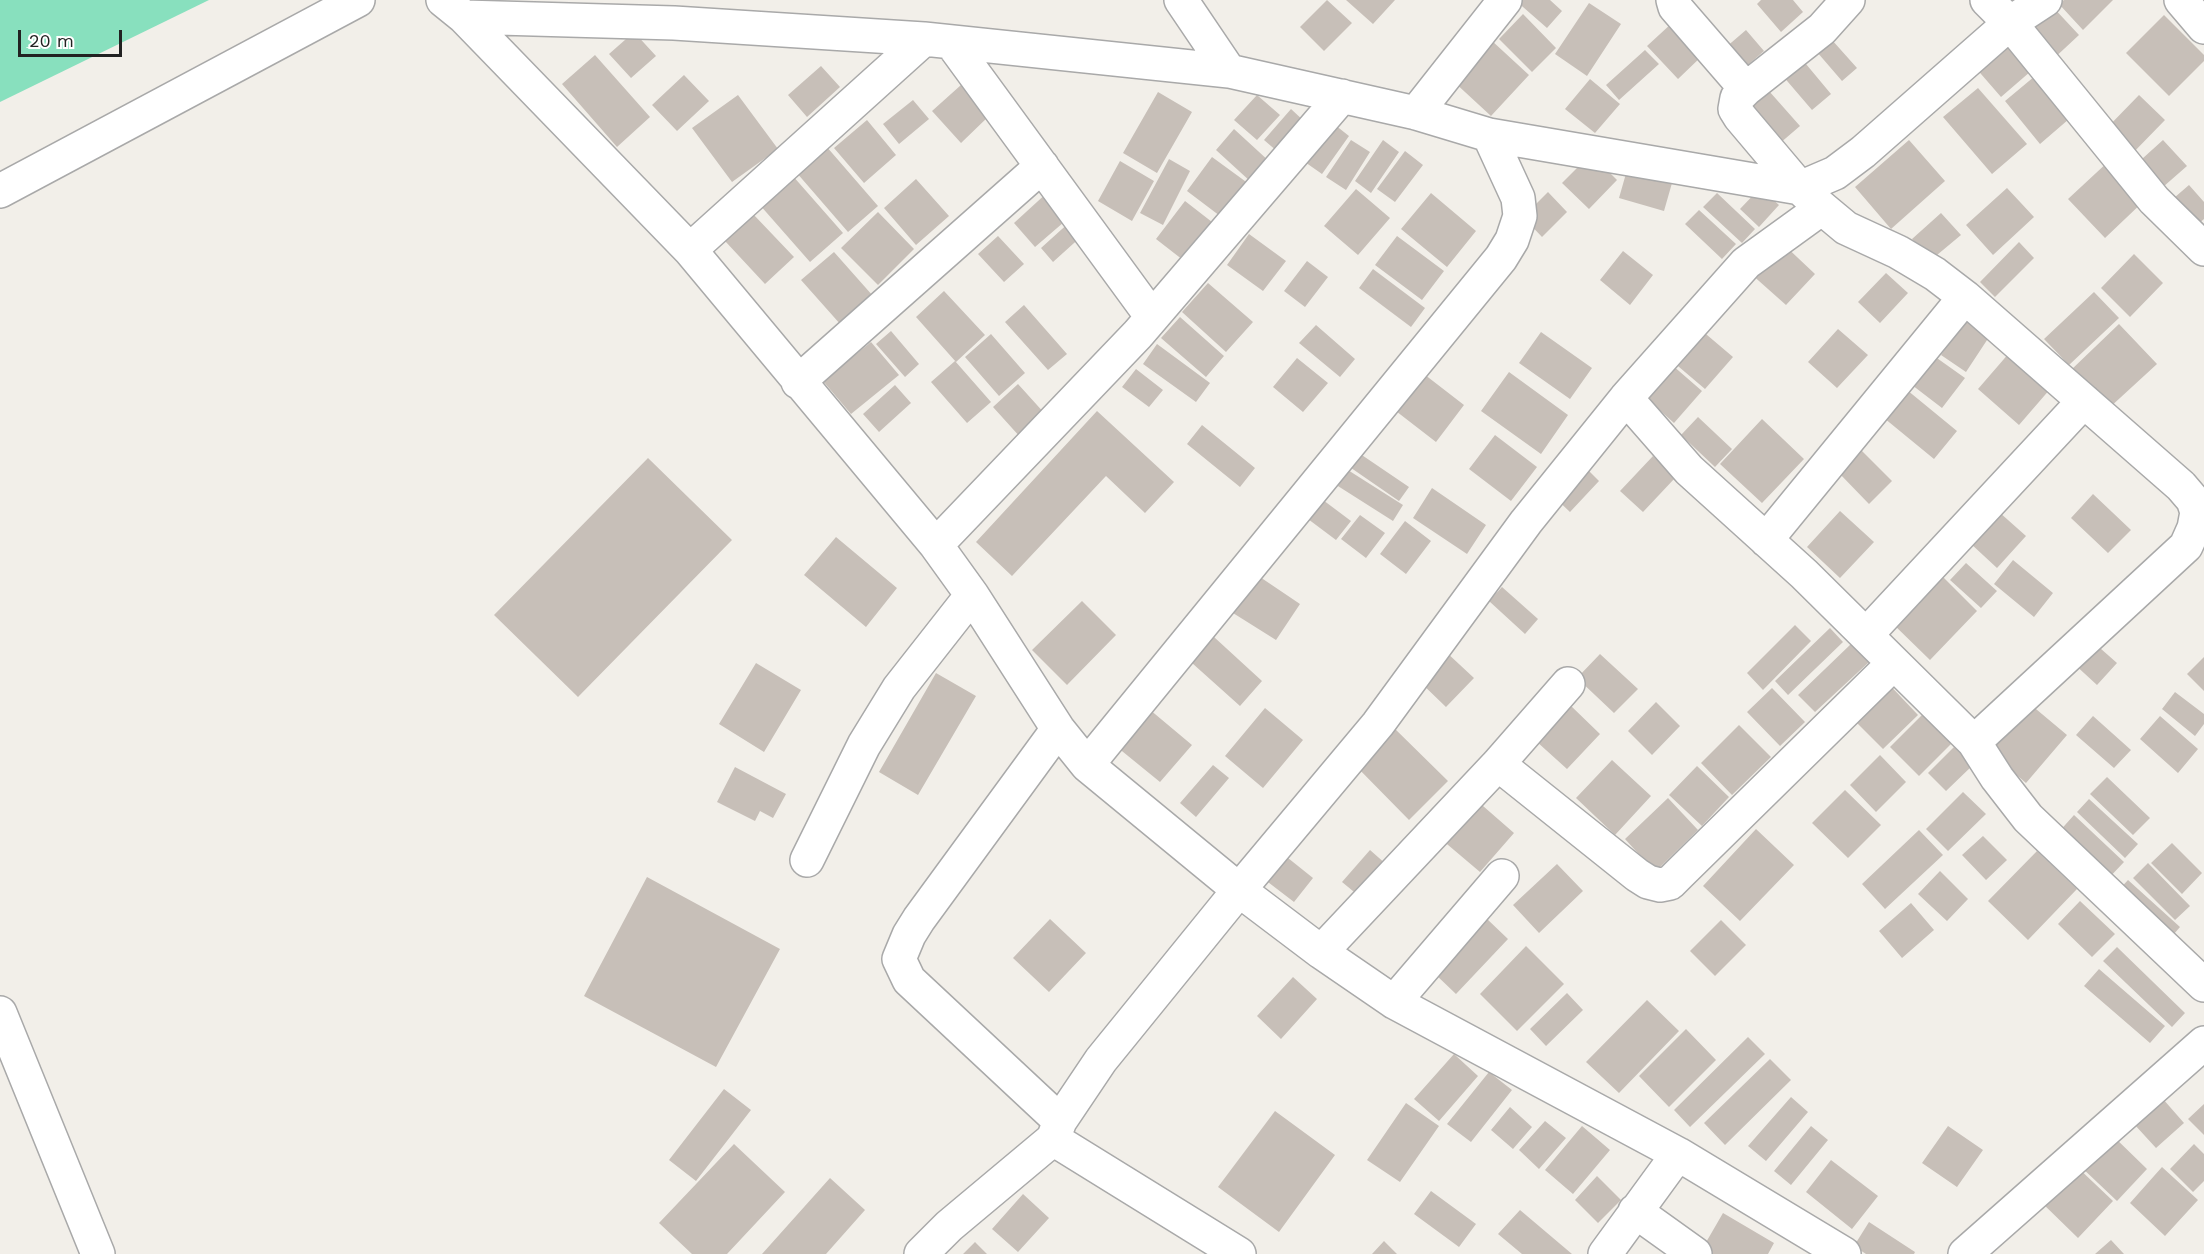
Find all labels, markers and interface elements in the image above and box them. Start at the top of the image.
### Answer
scale bar [21,18,124,56]
text: 20 m [29,30,74,51]

